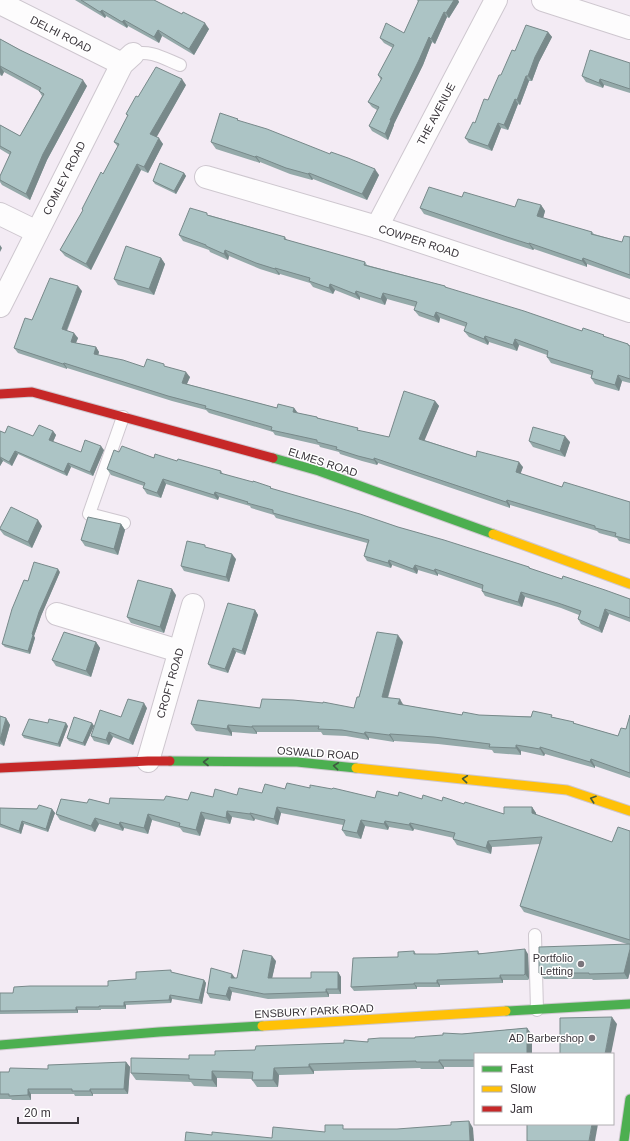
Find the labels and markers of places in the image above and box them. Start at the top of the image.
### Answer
place label: Portfolio Letting [533,952,573,977]
marker: Portfolio Letting [576,959,586,969]
place label: AD Barbershop [509,1032,584,1044]
marker: AD Barbershop [587,1033,597,1043]

